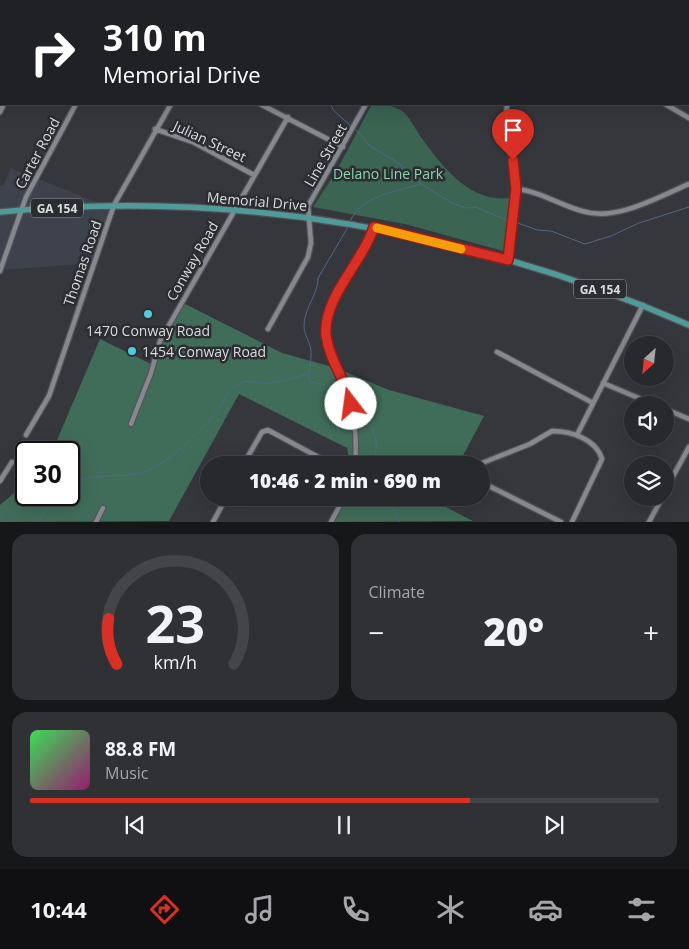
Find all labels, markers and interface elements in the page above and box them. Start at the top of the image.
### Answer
text: 310 m [103,14,207,61]
icon: right [20,20,85,85]
text: Memorial Drive [103,59,261,89]
pin [492,109,534,160]
street label: Carter Road [10,114,64,192]
street label: Julian Street [169,115,250,166]
icon: arrive [499,116,527,144]
street label: Line Street [299,120,351,190]
park label: Delano Line Park [333,164,444,183]
street label: Memorial Drive [206,187,308,215]
road number: GA 154 [31,198,83,218]
street label: Thomas Road [58,218,106,308]
street label: Conway Road [162,218,222,304]
road number: GA 154 [574,280,626,298]
marker: 1470 Conway Road [142,308,154,320]
place label: 1470 Conway Road [86,321,210,340]
north arrow [624,336,674,386]
map controls [624,336,674,506]
place label: 1454 Conway Road [142,342,266,361]
marker: 1454 Conway Road [126,345,138,357]
position arrow [324,377,376,429]
button: sound [624,396,674,446]
speed limit sign: 30 [15,441,80,506]
button: layers [624,456,674,506]
text: 10:46 · 2 min · 690 m [249,468,441,494]
text: Climate [369,581,425,603]
text: 23 [146,587,205,658]
text: 20° [483,605,544,657]
text: − [369,613,385,651]
text: + [643,613,659,651]
text: km/h [154,650,197,674]
text: 88.8 FM [105,736,176,762]
text: Music [105,762,149,784]
icon: previous [121,811,149,839]
icon: pause [330,811,358,839]
icon: next [540,811,568,839]
icon: directions [147,892,182,927]
icon: music [242,892,277,927]
icon: phone [338,892,373,927]
icon: climate [433,892,468,927]
icon: car [528,892,563,927]
icon: filters [624,892,659,927]
text: 10:44 [30,894,87,924]

